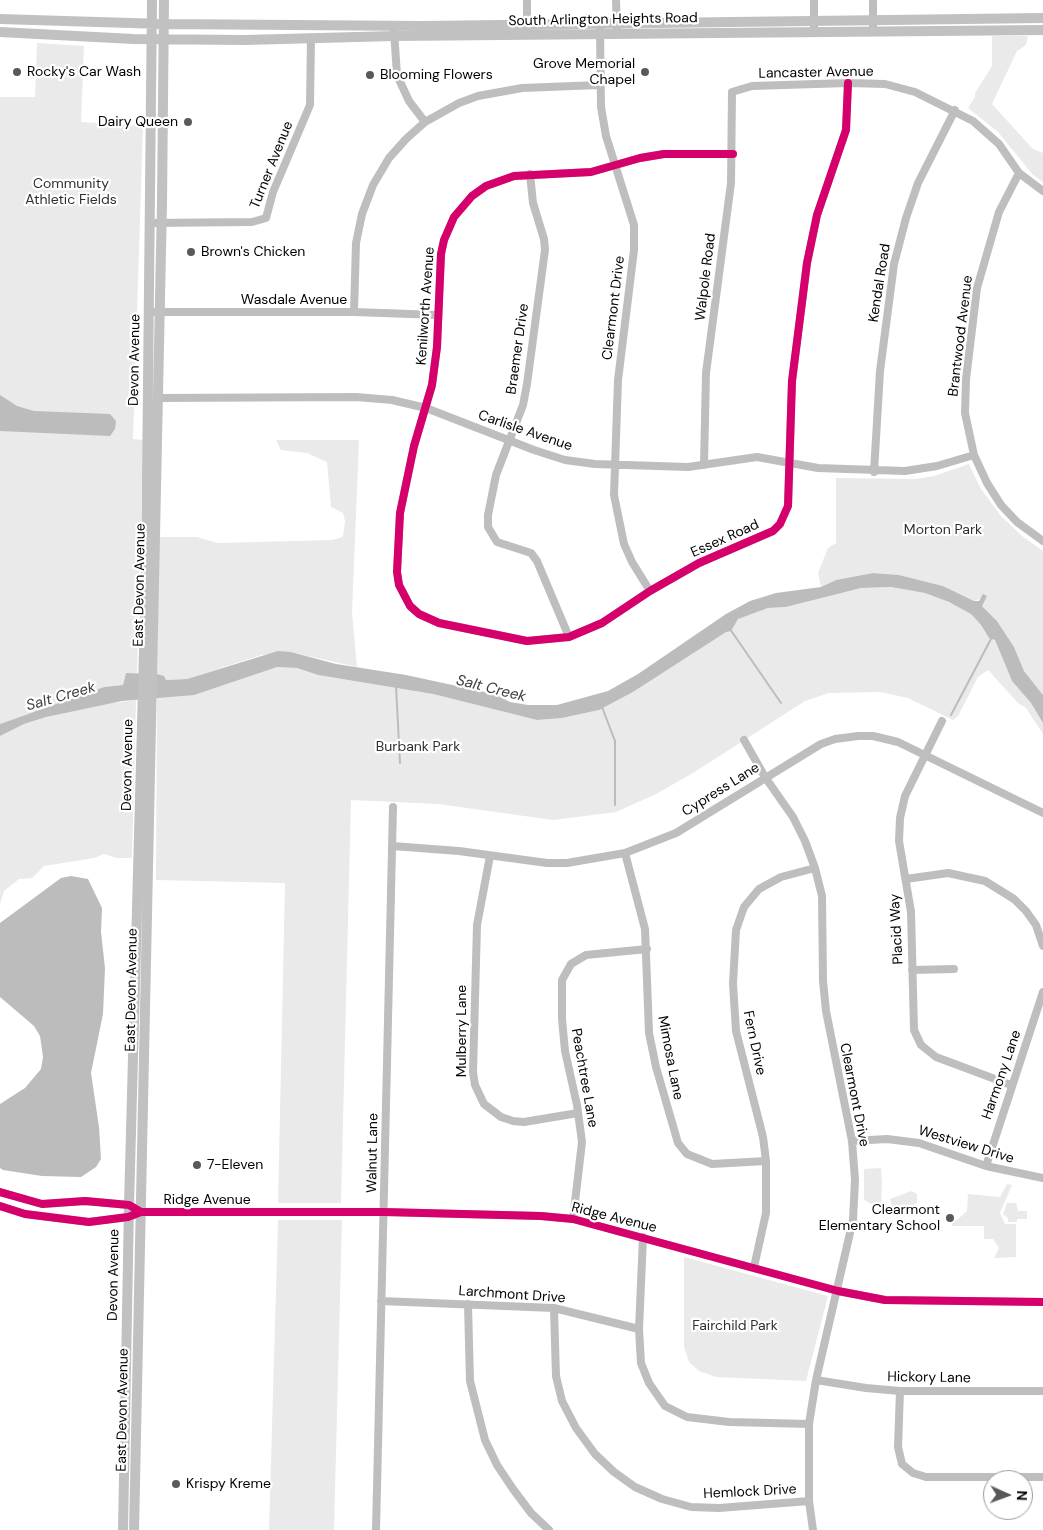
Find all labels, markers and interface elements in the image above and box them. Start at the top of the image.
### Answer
street label: South Arlington Heights Road [508,10,698,30]
place label: Grove Memorial Chapel [533,56,635,88]
place label: Rocky's Car Wash [27,64,141,80]
street label: Lancaster Avenue [758,64,874,82]
marker: Rocky's Car Wash [11,66,23,78]
marker: Grove Memorial Chapel [639,66,651,78]
place label: Blooming Flowers [380,67,493,83]
marker: Blooming Flowers [364,69,376,81]
place label: Dairy Queen [98,114,178,130]
marker: Dairy Queen [182,116,194,128]
street label: Turner Avenue [247,119,297,211]
park label: Community Athletic Fields [25,176,117,208]
street label: Walpole Road [692,232,720,322]
street label: Kendal Road [865,242,895,324]
place label: Brown's Chicken [201,244,305,260]
marker: Brown's Chicken [185,246,197,258]
street label: Kenilworth Avenue [413,246,439,366]
street label: Clearmont Drive [599,255,629,361]
street label: Brantwood Avenue [945,275,977,397]
street label: Wasdale Avenue [241,292,347,308]
street label: Braemer Drive [503,302,533,396]
street label: Devon Avenue [126,314,144,406]
street label: Carlisle Avenue [476,407,574,455]
street label: Essex Road [688,517,762,561]
park label: Morton Park [904,522,982,538]
street label: East Devon Avenue [131,523,149,647]
water label: Salt Creek [454,672,528,706]
water label: Salt Creek [24,679,98,715]
street label: Devon Avenue [119,719,137,811]
park label: Burbank Park [376,739,460,755]
street label: Cypress Lane [679,760,763,820]
street label: Placid Way [887,893,907,965]
street label: East Devon Avenue [123,928,141,1052]
street label: Mulberry Lane [454,985,470,1077]
street label: Fern Drive [739,1009,769,1077]
street label: Mimosa Lane [654,1015,686,1101]
street label: Peachtree Lane [567,1027,601,1129]
street label: Harmony Lane [979,1028,1025,1122]
street label: Clearmont Drive [836,1042,872,1148]
street label: Walnut Lane [364,1113,382,1193]
street label: Westview Drive [916,1122,1016,1168]
place label: 7-Eleven [207,1157,263,1173]
marker: 7-Eleven [191,1159,203,1171]
street label: Ridge Avenue [163,1192,251,1208]
street label: Ridge Avenue [570,1199,658,1237]
place label: Clearmont Elementary School [819,1202,940,1234]
marker: Clearmont Elementary School [944,1212,956,1224]
street label: Devon Avenue [105,1229,123,1321]
street label: Larchmont Drive [458,1283,566,1307]
park label: Fairchild Park [692,1318,778,1334]
street label: East Devon Avenue [114,1348,132,1472]
street label: Hickory Lane [887,1369,971,1387]
north arrow [983,1470,1033,1520]
place label: Krispy Kreme [186,1476,271,1492]
marker: Krispy Kreme [170,1478,182,1490]
street label: Hemlock Drive [703,1481,797,1503]
text: N [1013,1490,1031,1501]

